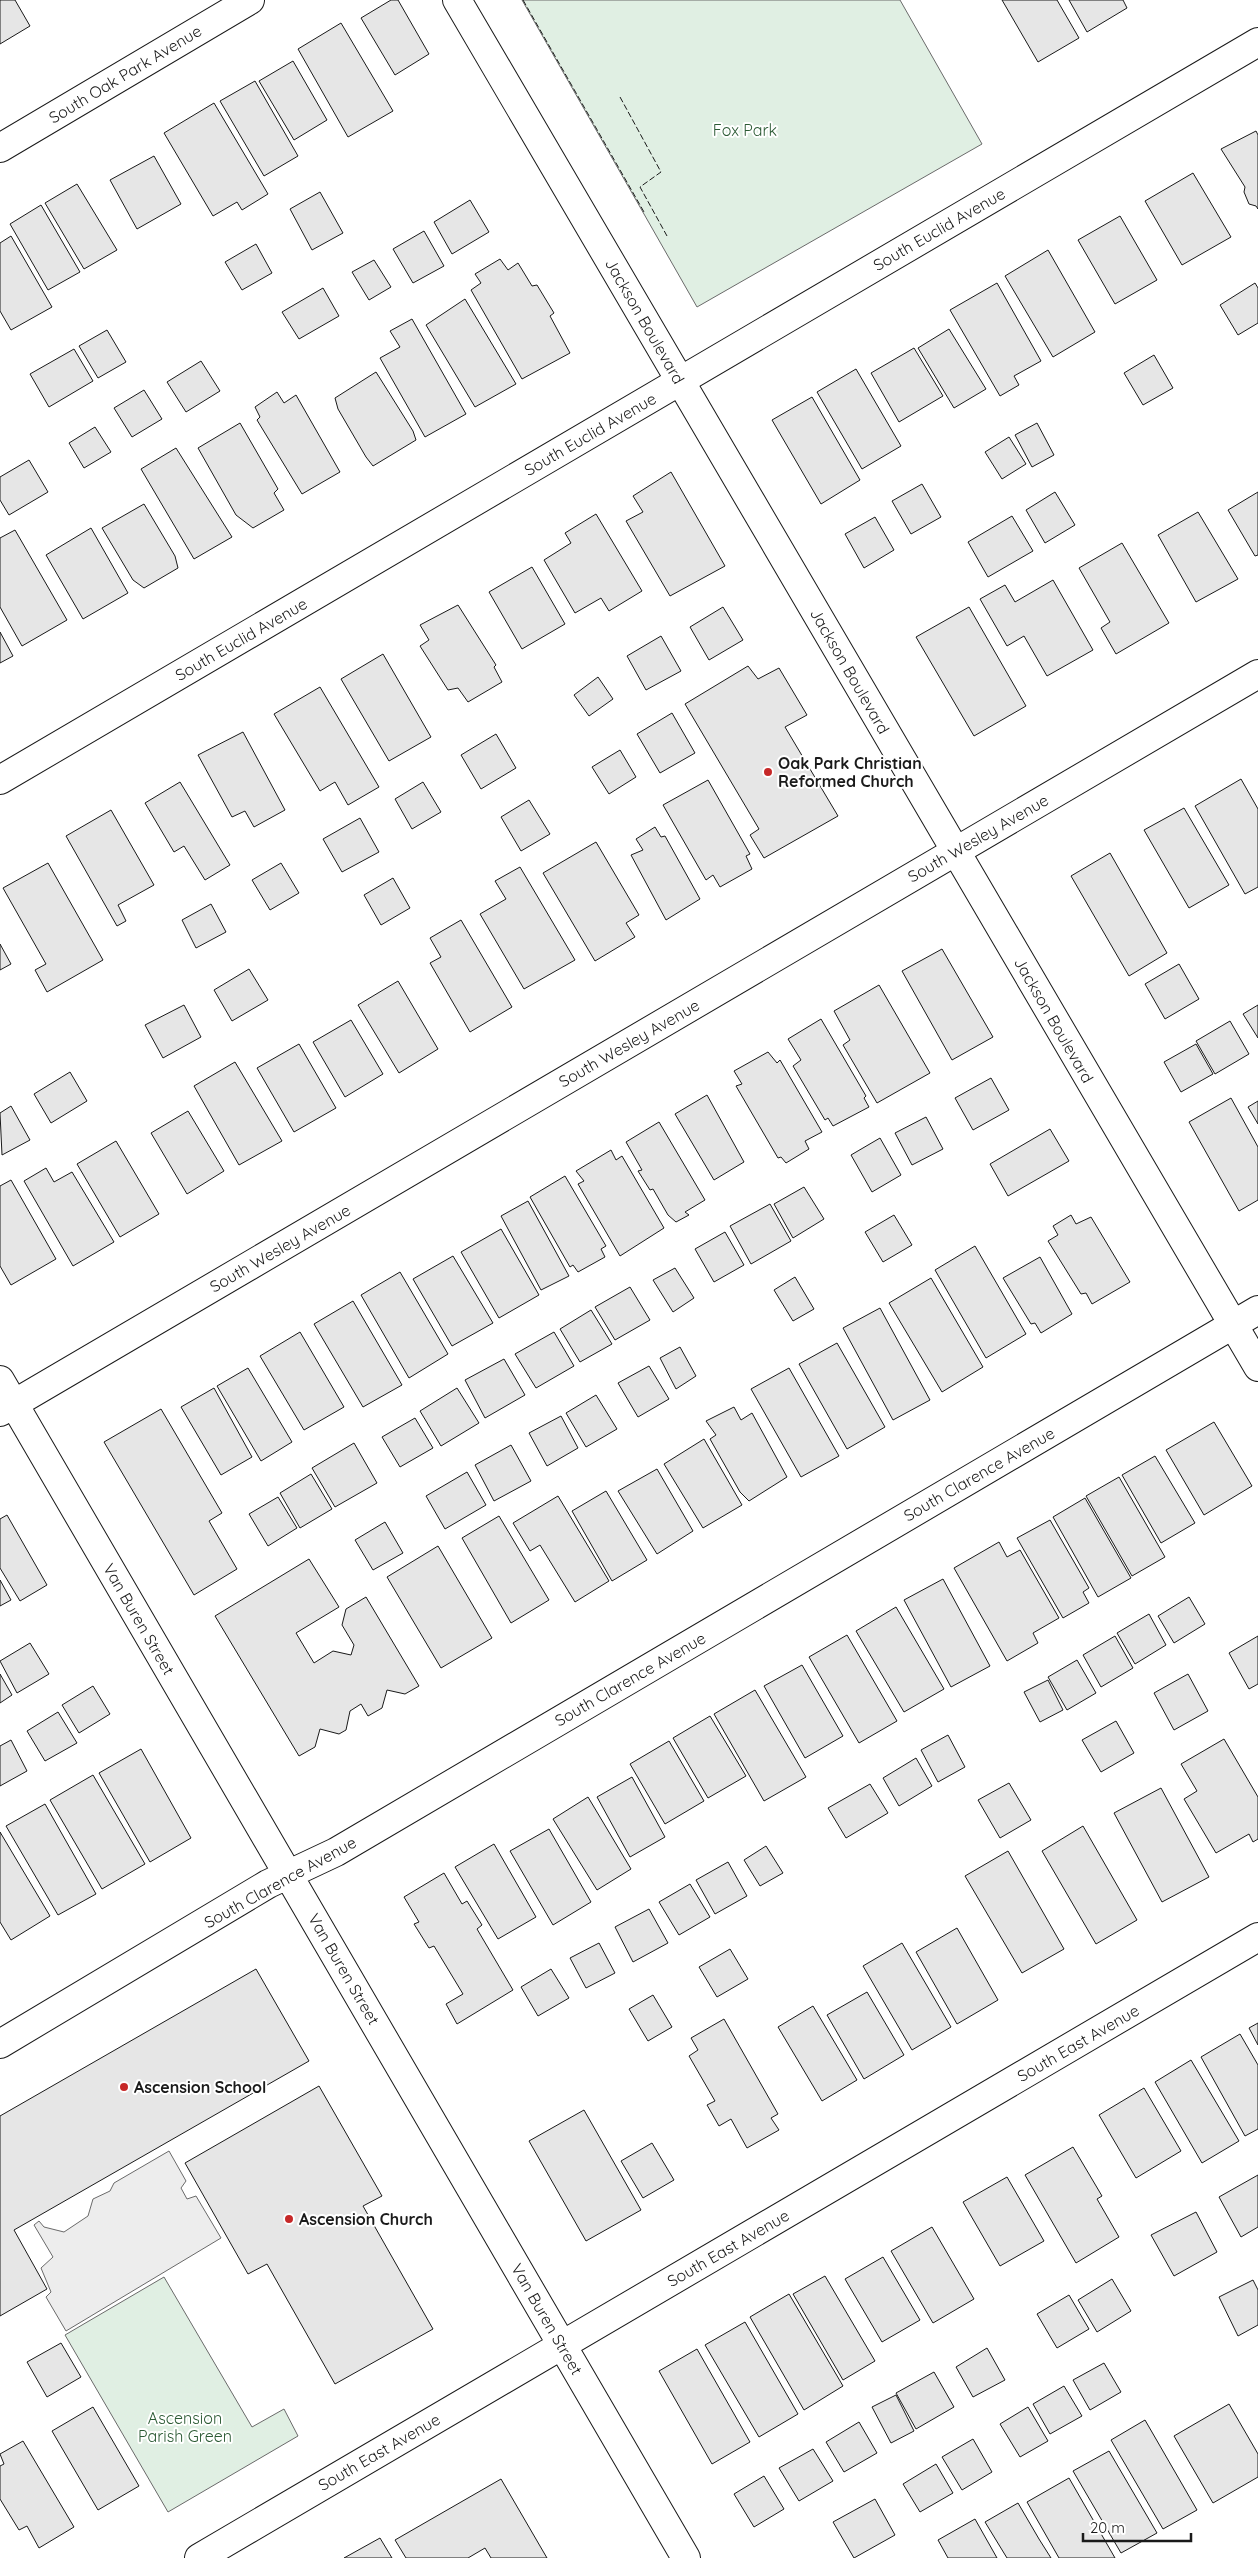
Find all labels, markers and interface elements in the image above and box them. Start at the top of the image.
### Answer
street label: South Oak Park Avenue [45,20,205,128]
park label: Fox Park [713,120,777,140]
street label: South Euclid Avenue [870,183,1008,275]
street label: Jackson Boulevard [601,255,689,387]
street label: South Euclid Avenue [521,388,659,480]
street label: South Euclid Avenue [172,593,310,685]
street label: Jackson Boulevard [806,605,894,737]
place label: Oak Park Christian Reformed Church [778,753,922,791]
marker: Oak Park Christian Reformed Church [762,766,774,778]
street label: South Wesley Avenue [904,790,1052,886]
street label: Jackson Boulevard [1010,954,1098,1086]
street label: South Wesley Avenue [555,995,703,1091]
street label: South Wesley Avenue [206,1200,354,1296]
street label: South Clarence Avenue [900,1423,1058,1525]
street label: Van Buren Street [99,1560,179,1678]
street label: South Clarence Avenue [551,1628,709,1730]
street label: South Clarence Avenue [200,1832,360,1932]
street label: Van Buren Street [304,1910,384,2028]
street label: South East Avenue [1013,2000,1143,2086]
place label: Ascension School [134,2077,266,2097]
marker: Ascension School [118,2081,130,2093]
street label: South East Avenue [663,2205,793,2291]
place label: Ascension Church [299,2209,433,2229]
marker: Ascension Church [283,2213,295,2225]
street label: Van Buren Street [507,2260,587,2378]
park label: Ascension Parish Green [138,2408,232,2446]
street label: South East Avenue [314,2409,444,2495]
scale bar [1083,2510,1190,2542]
text: 20 m [1090,2518,1125,2537]

